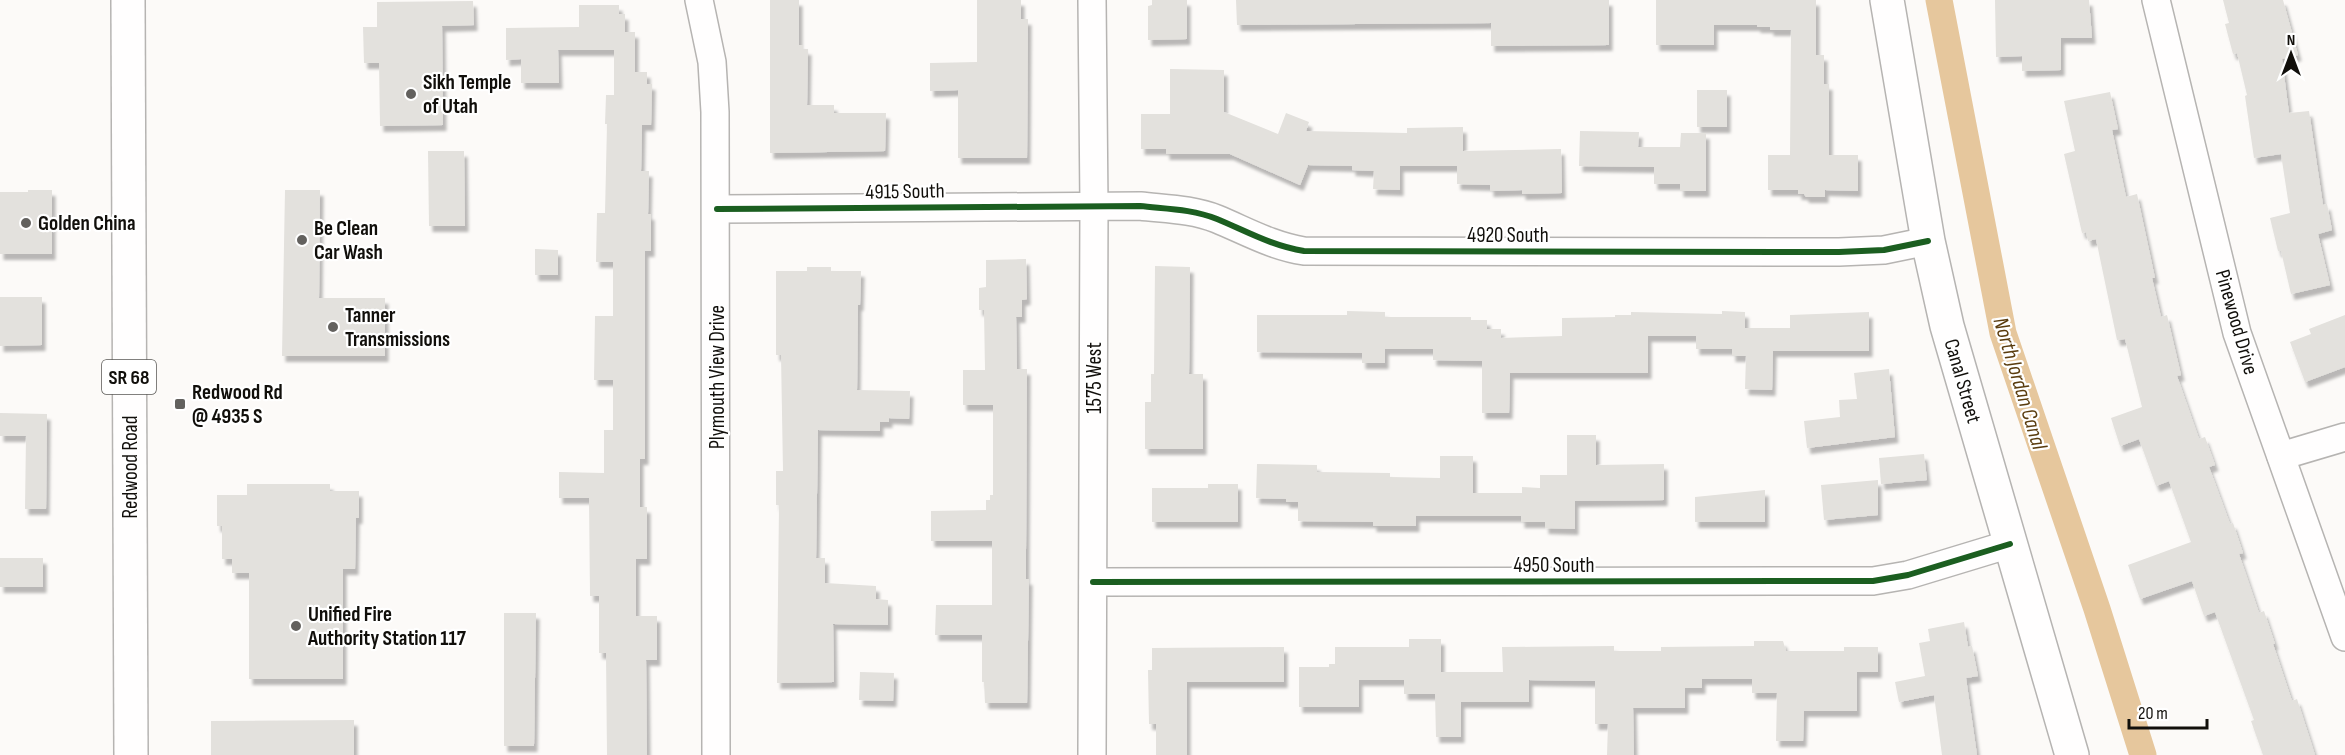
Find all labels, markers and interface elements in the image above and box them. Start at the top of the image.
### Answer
north arrow [2261,24,2321,84]
text: N [2287,31,2295,50]
place label: Sikh Temple of Utah [423,70,511,119]
marker: Sikh Temple of Utah [404,87,418,101]
street label: 4915 South [865,178,945,205]
place label: Golden China [38,211,136,236]
marker: Golden China [19,216,33,230]
place label: Be Clean Car Wash [314,216,383,265]
street label: 4920 South [1467,223,1549,248]
marker: Be Clean Car Wash [295,233,309,247]
street label: Pinewood Drive [2210,267,2263,378]
place label: Tanner Transmissions [345,303,450,352]
street label: Plymouth View Drive [705,305,730,449]
water label: North Jordan Canal [1987,314,2053,454]
marker: Tanner Transmissions [326,320,340,334]
street label: Canal Street [1939,336,1986,426]
street label: 1575 West [1082,342,1107,414]
road number: SR 68 [102,360,156,394]
place label: Redwood Rd @ 4935 S [192,380,283,429]
marker: Redwood Rd @ 4935 S [173,397,187,411]
street label: Redwood Road [118,416,143,518]
street label: 4950 South [1513,553,1595,578]
place label: Unified Fire Authority Station 117 [307,602,467,651]
marker: Unified Fire Authority Station 117 [289,619,303,633]
scale bar [2129,692,2207,730]
text: 20 m [2138,703,2168,724]

